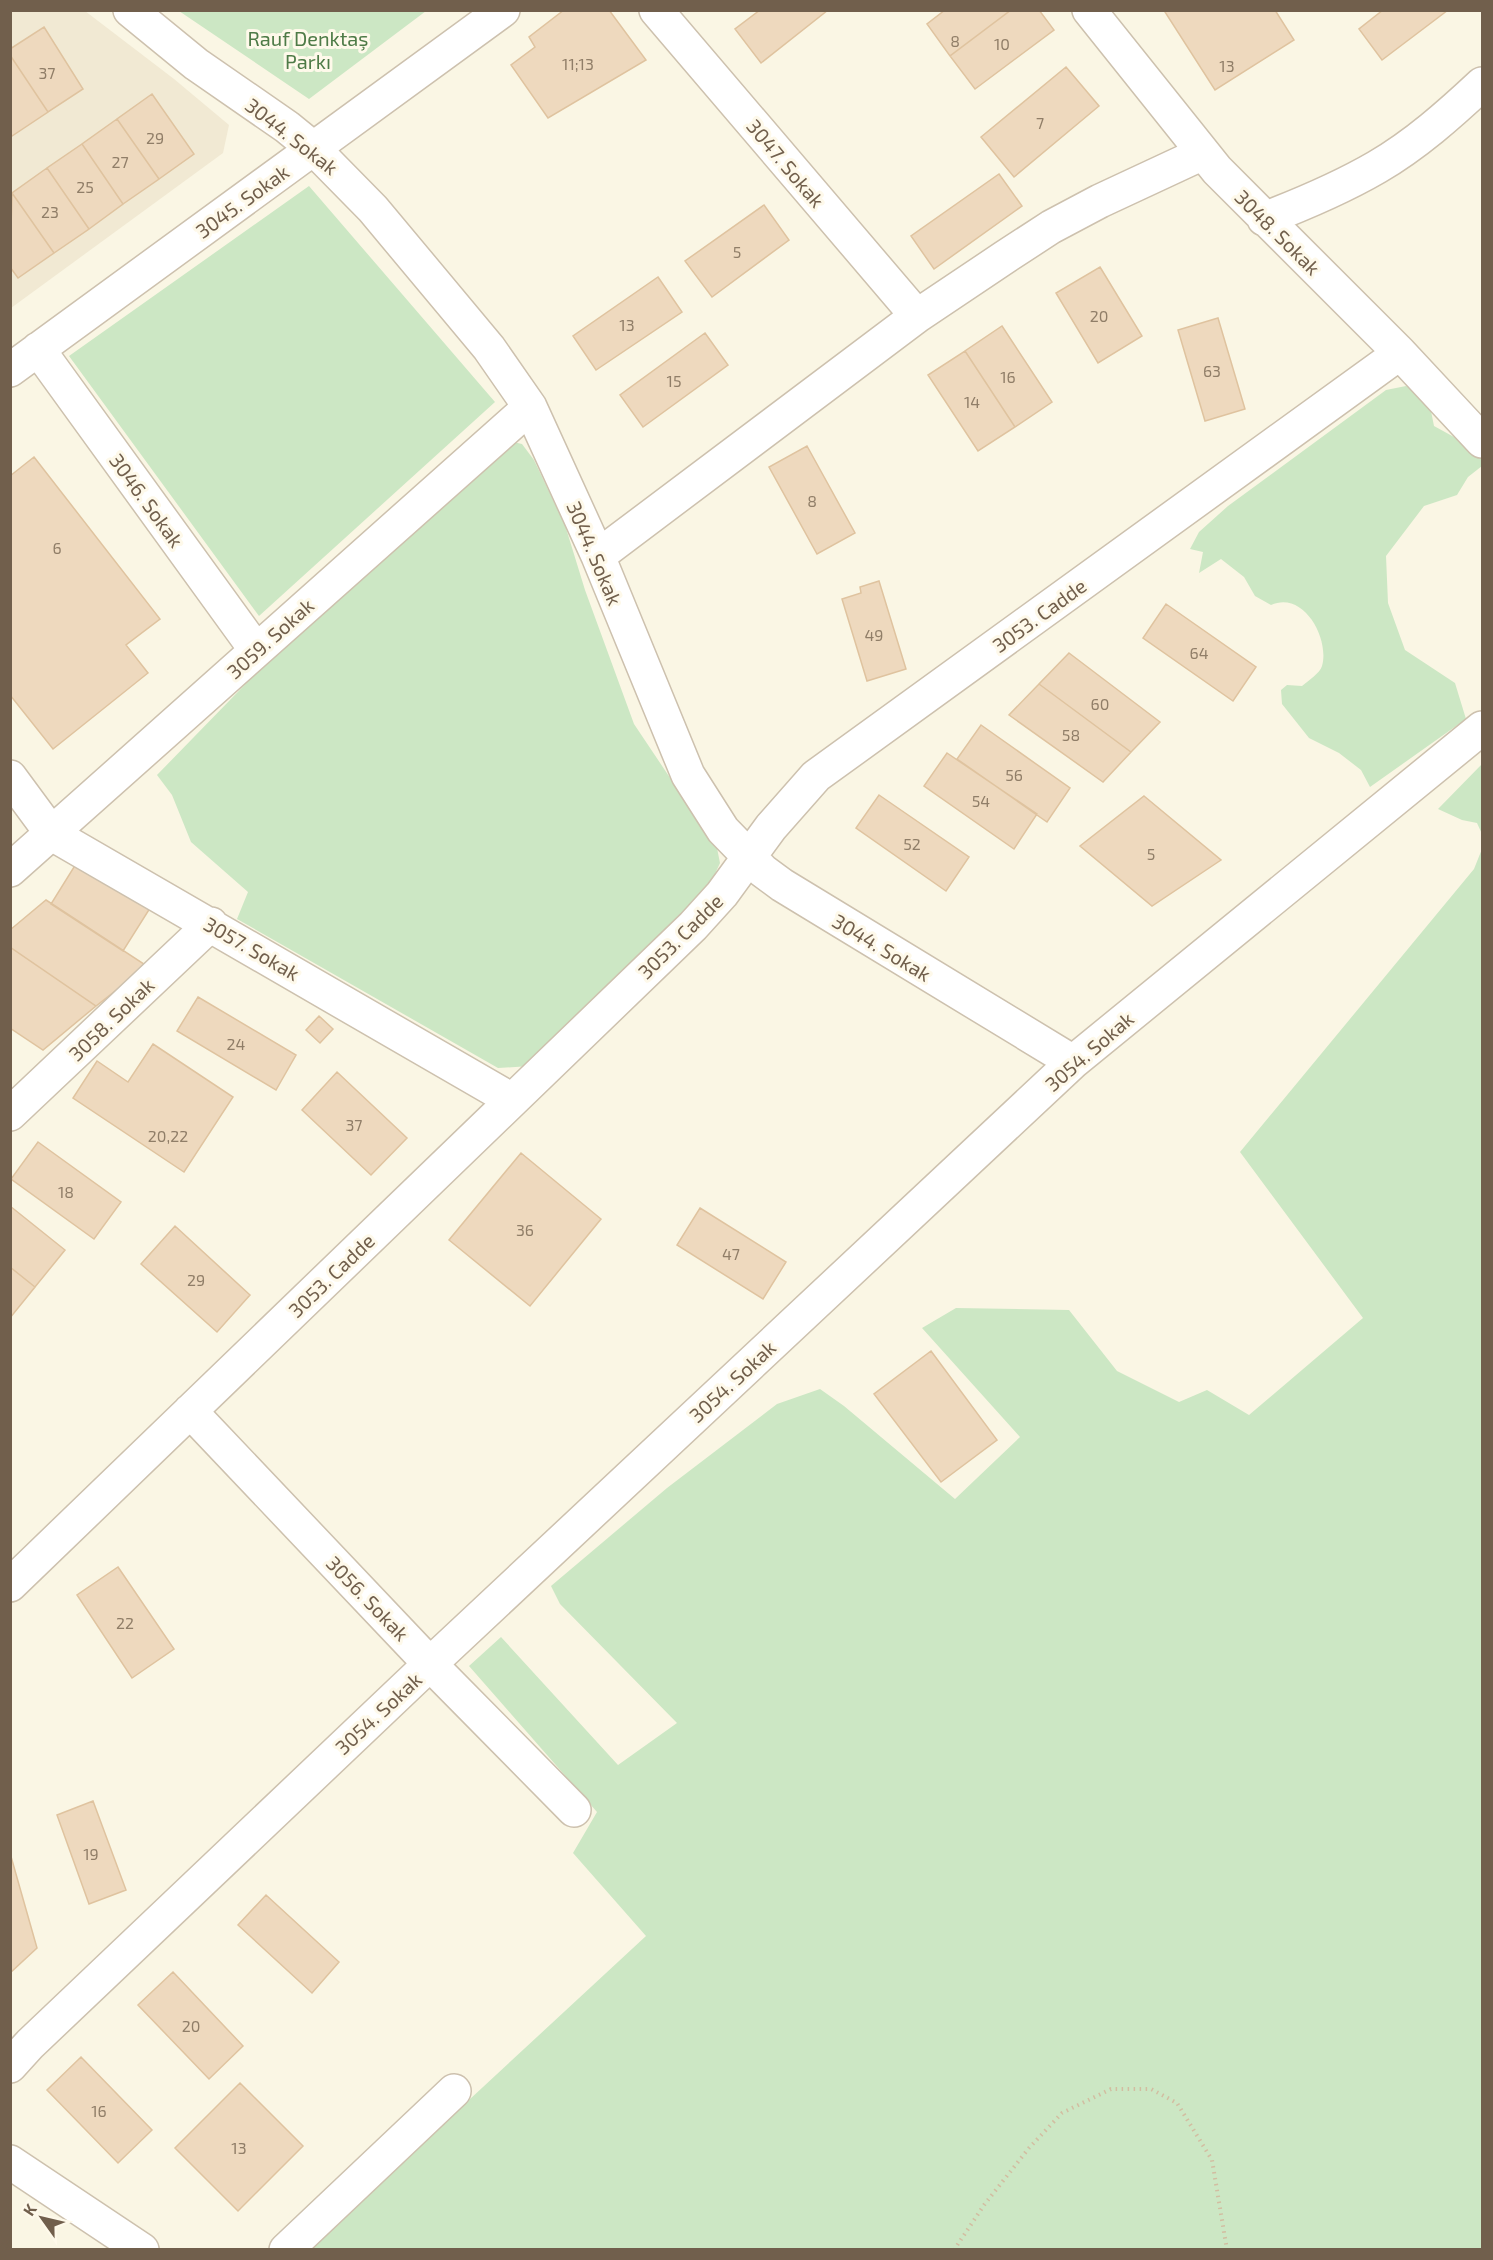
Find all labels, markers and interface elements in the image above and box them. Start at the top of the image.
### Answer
park label: Rauf Denktaş Parkı [248,26,369,73]
house number: 8 [950,31,960,50]
house number: 10 [994,34,1010,53]
house number: 11;13 [562,54,594,73]
house number: 13 [1219,56,1235,75]
house number: 37 [38,63,56,82]
street label: 3044. Sokak [241,92,343,180]
house number: 7 [1036,113,1044,132]
street label: 3047. Sokak [742,114,830,212]
house number: 29 [146,128,164,147]
house number: 27 [111,152,129,171]
street label: 3045. Sokak [191,159,293,243]
house number: 25 [76,177,94,196]
street label: 3048. Sokak [1230,184,1326,280]
house number: 23 [41,202,59,221]
house number: 5 [733,242,741,261]
house number: 20 [1090,306,1108,325]
house number: 13 [619,315,635,334]
house number: 63 [1203,361,1221,380]
house number: 16 [1000,367,1016,386]
house number: 15 [667,371,681,390]
house number: 14 [964,392,980,411]
street label: 3046. Sokak [105,448,189,552]
house number: 8 [807,491,817,510]
street label: 3044. Sokak [562,497,628,609]
house number: 6 [52,538,62,557]
street label: 3053. Cadde [987,573,1091,657]
street label: 3059. Sokak [222,593,318,683]
house number: 49 [865,625,884,644]
house number: 64 [1190,643,1209,662]
house number: 60 [1091,694,1109,713]
house number: 58 [1062,725,1080,744]
house number: 56 [1005,765,1023,784]
house number: 54 [972,791,990,810]
house number: 52 [903,834,921,853]
house number: 5 [1147,844,1155,863]
street label: 3053. Cadde [633,889,727,983]
street label: 3044. Sokak [828,908,936,986]
street label: 3057. Sokak [200,911,304,985]
street label: 3058. Sokak [63,973,159,1065]
street label: 3054. Sokak [1040,1006,1138,1096]
house number: 24 [227,1034,246,1053]
house number: 37 [345,1115,363,1134]
house number: 20,22 [148,1126,188,1145]
house number: 18 [58,1182,74,1201]
house number: 36 [516,1220,534,1239]
street label: 3053. Cadde [283,1228,379,1322]
house number: 47 [722,1244,740,1263]
house number: 29 [187,1270,205,1289]
street label: 3054. Sokak [684,1335,780,1427]
street label: 3056. Sokak [322,1551,414,1645]
house number: 22 [116,1613,134,1632]
street label: 3054. Sokak [330,1667,426,1759]
house number: 19 [83,1844,99,1863]
house number: 20 [182,2016,200,2035]
house number: 16 [91,2101,107,2120]
house number: 13 [231,2138,247,2157]
north arrow [12,2188,72,2248]
text: K [18,2199,40,2219]

